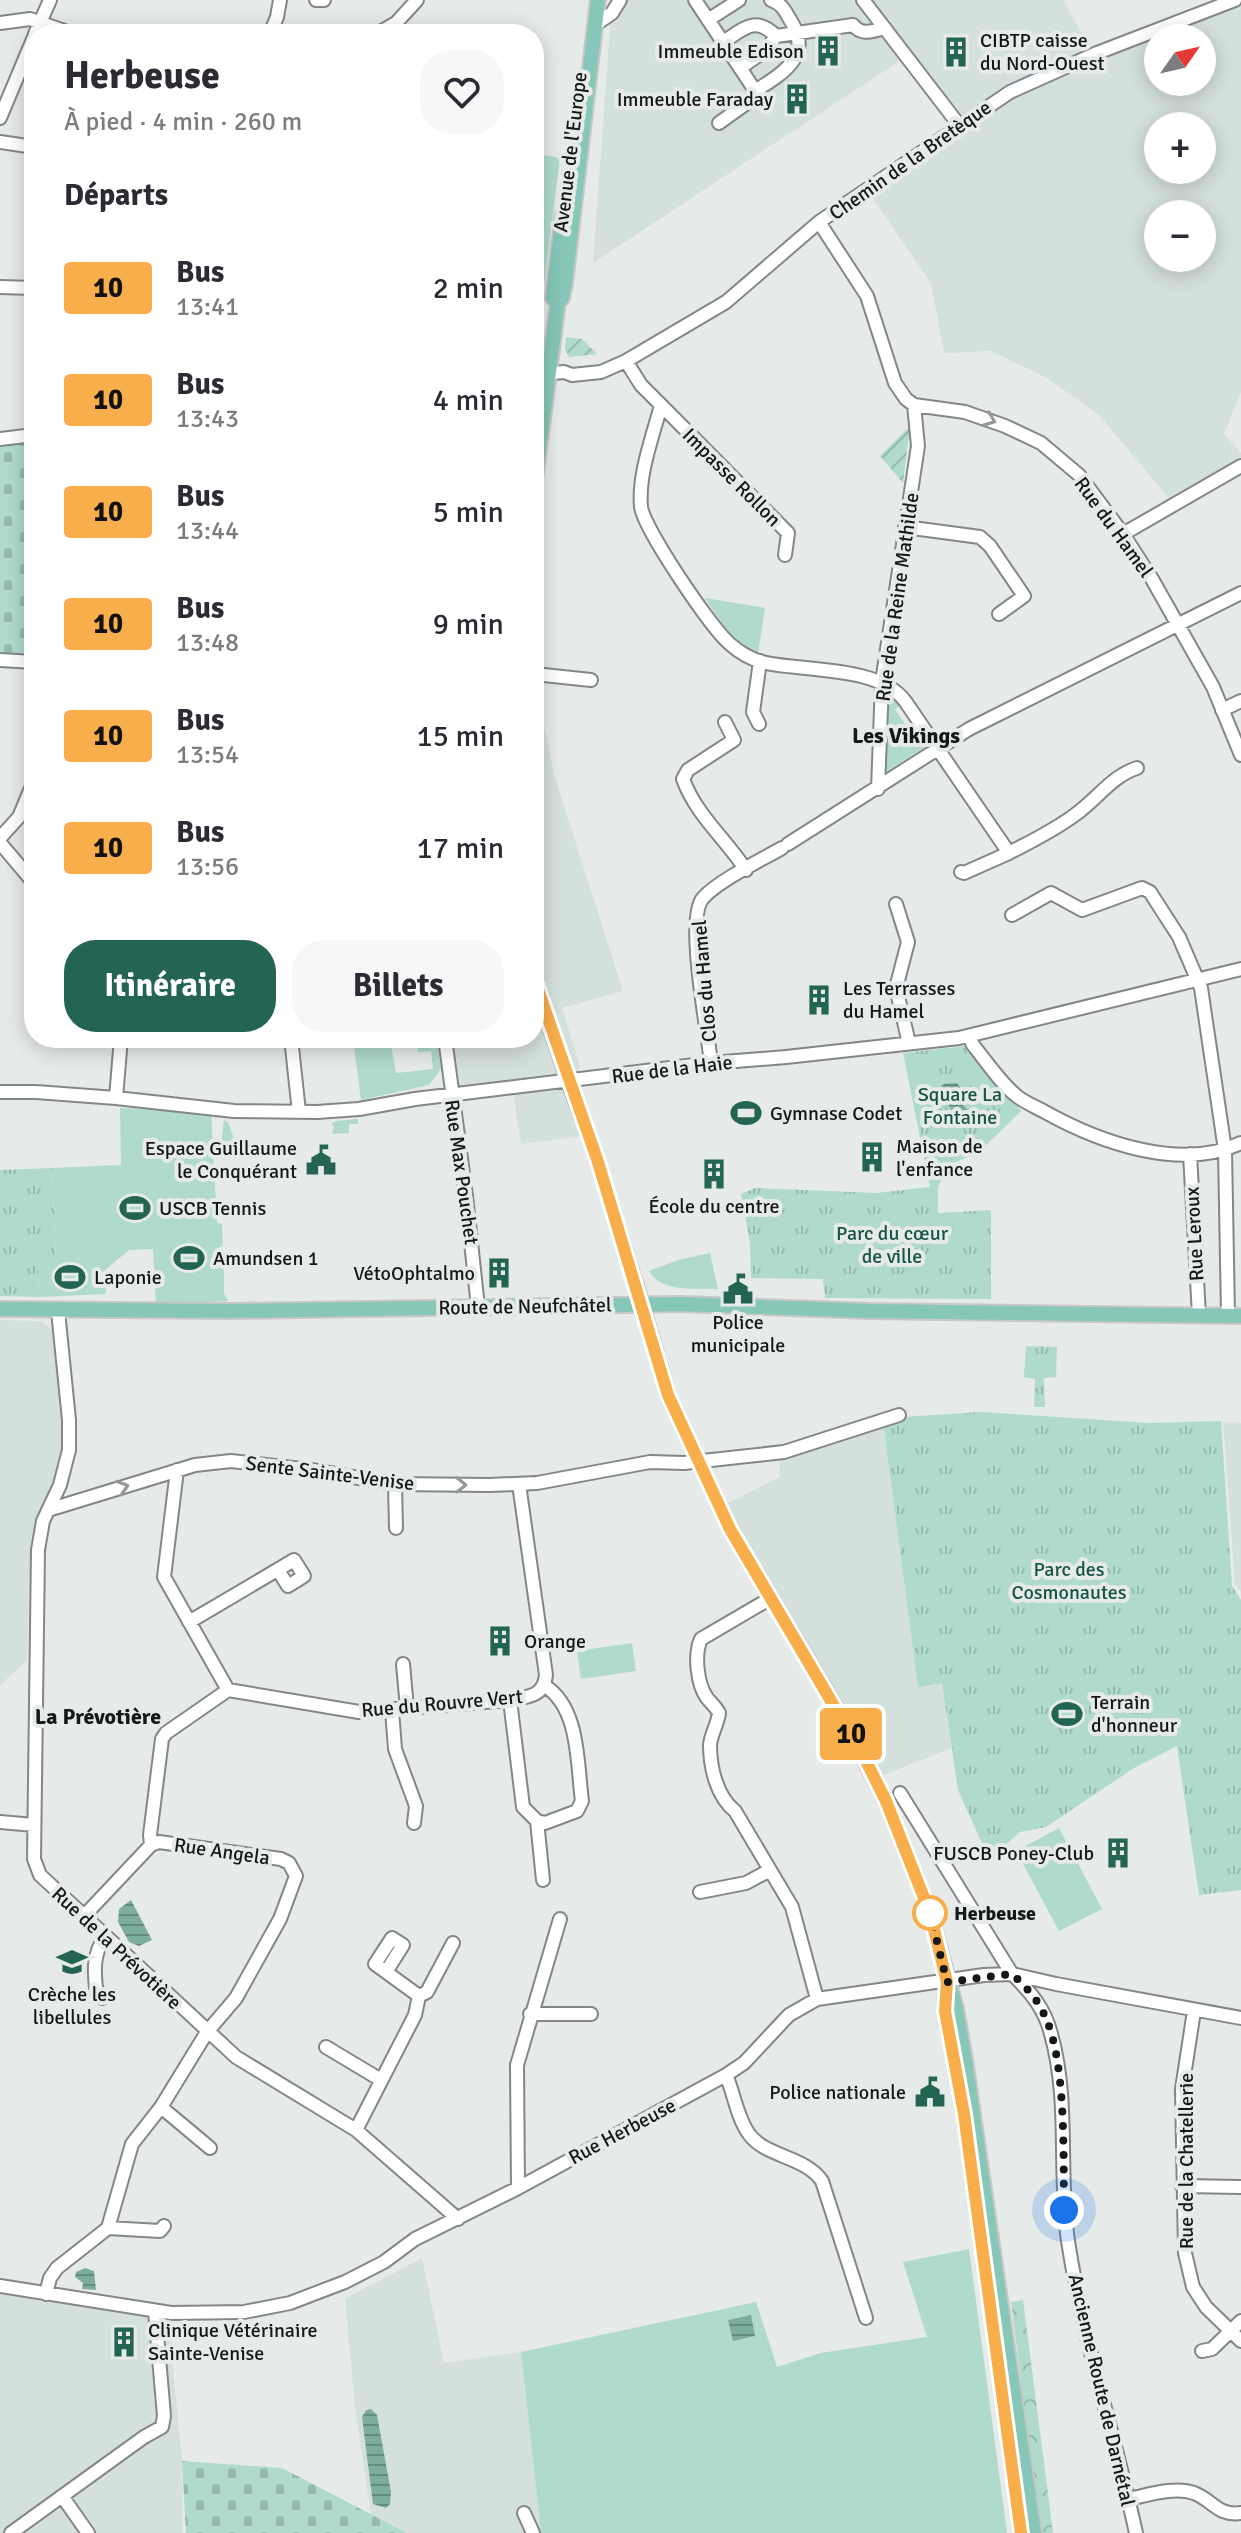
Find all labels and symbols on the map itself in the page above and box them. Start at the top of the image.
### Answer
north arrow [1144,24,1216,96]
place label: CIBTP caisse du Nord-Ouest [980,28,1105,76]
building icon: Immeuble Edison [811,34,845,68]
building icon: CIBTP caisse du Nord-Ouest [939,35,973,69]
place label: Immeuble Edison [658,39,804,64]
street label: Avenue de l'Europe [548,70,593,234]
building icon: Immeuble Faraday [780,82,814,116]
place label: Immeuble Faraday [617,87,774,112]
street label: Chemin de la Bretèque [824,95,996,226]
one-way arrow [982,410,996,427]
street label: Impasse Rollon [677,423,786,532]
street label: Rue du Hamel [1069,472,1159,583]
street label: Rue de la Reine Mathilde [870,491,925,703]
district label: Les Vikings [852,722,960,749]
street label: Clos du Hamel [687,919,722,1043]
place label: Les Terrasses du Hamel [843,976,955,1024]
building icon: Les Terrasses du Hamel [802,983,836,1017]
street label: Rue de la Haie [610,1050,734,1089]
park label: Square La Fontaine [918,1082,1002,1130]
sports icon: Gymnase Codet [729,1096,763,1130]
street label: Rue Max Pouchet [439,1098,484,1246]
place label: Gymnase Codet [770,1101,902,1126]
place label: Maison de l'enfance [896,1134,983,1182]
place label: Espace Guillaume le Conquérant [145,1136,297,1184]
building icon: Maison de l'enfance [855,1140,889,1174]
public building icon: Espace Guillaume le Conquérant [304,1143,338,1177]
building icon: École du centre [697,1157,731,1191]
street label: Rue Leroux [1180,1186,1209,1282]
sports icon: USCB Tennis [118,1191,152,1225]
place label: École du centre [648,1194,780,1219]
place label: USCB Tennis [159,1196,266,1221]
park label: Parc du cœur de ville [836,1221,949,1269]
sports icon: Amundsen 1 [172,1241,206,1275]
place label: Amundsen 1 [213,1246,319,1271]
building icon: VétoOphtalmo [482,1256,516,1290]
sports icon: Laponie [53,1260,87,1294]
place label: VétoOphtalmo [353,1261,475,1286]
place label: Laponie [94,1265,162,1290]
public building icon: Police municipale [721,1272,755,1306]
street label: Route de Neufchâtel [438,1292,612,1321]
place label: Police municipale [691,1310,785,1358]
street label: Sente Sainte-Venise [244,1451,416,1496]
one-way arrow [455,1476,468,1494]
one-way arrow [115,1480,129,1496]
park label: Parc des Cosmonautes [1012,1557,1127,1605]
building icon: Orange [483,1624,517,1658]
place label: Orange [524,1629,586,1654]
street label: Rue du Rouvre Vert [360,1684,524,1723]
place label: Terrain d'honneur [1091,1690,1178,1738]
sports icon: Terrain d'honneur [1050,1697,1084,1731]
district label: La Prévotière [35,1703,161,1730]
line badge: 10 [815,1708,887,1760]
street label: Rue Angela [172,1832,272,1871]
building icon: FUSCB Poney-Club [1101,1836,1135,1870]
place label: FUSCB Poney-Club [933,1841,1094,1866]
street label: Rue de la Prévotière [46,1882,187,2015]
marker: Herbeuse [913,1896,947,1930]
place label: Herbeuse [954,1901,1036,1926]
school or university icon: Crèche les libellules [55,1945,89,1979]
place label: Crèche les libellules [28,1982,116,2030]
street label: Rue de la Chatellerie [1174,2073,1199,2249]
public building icon: Police nationale [913,2075,947,2109]
place label: Police nationale [769,2080,906,2105]
street label: Rue Herbeuse [564,2093,680,2170]
your location [1044,2190,1084,2230]
street label: Ancienne Route de Darnétal [1063,2271,1140,2509]
place label: Clinique Vétérinaire Sainte-Venise [148,2318,317,2366]
building icon: Clinique Vétérinaire Sainte-Venise [107,2325,141,2359]

